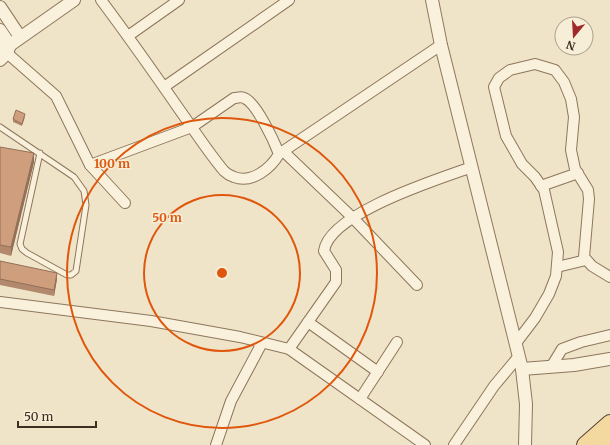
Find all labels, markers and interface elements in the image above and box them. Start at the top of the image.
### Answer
north arrow [554,16,594,56]
text: N [564,37,577,54]
text: 100 m [94,156,130,171]
text: 50 m [152,210,182,225]
centre of rings [215,266,229,280]
scale bar [18,403,96,429]
text: 50 m [24,409,53,424]

